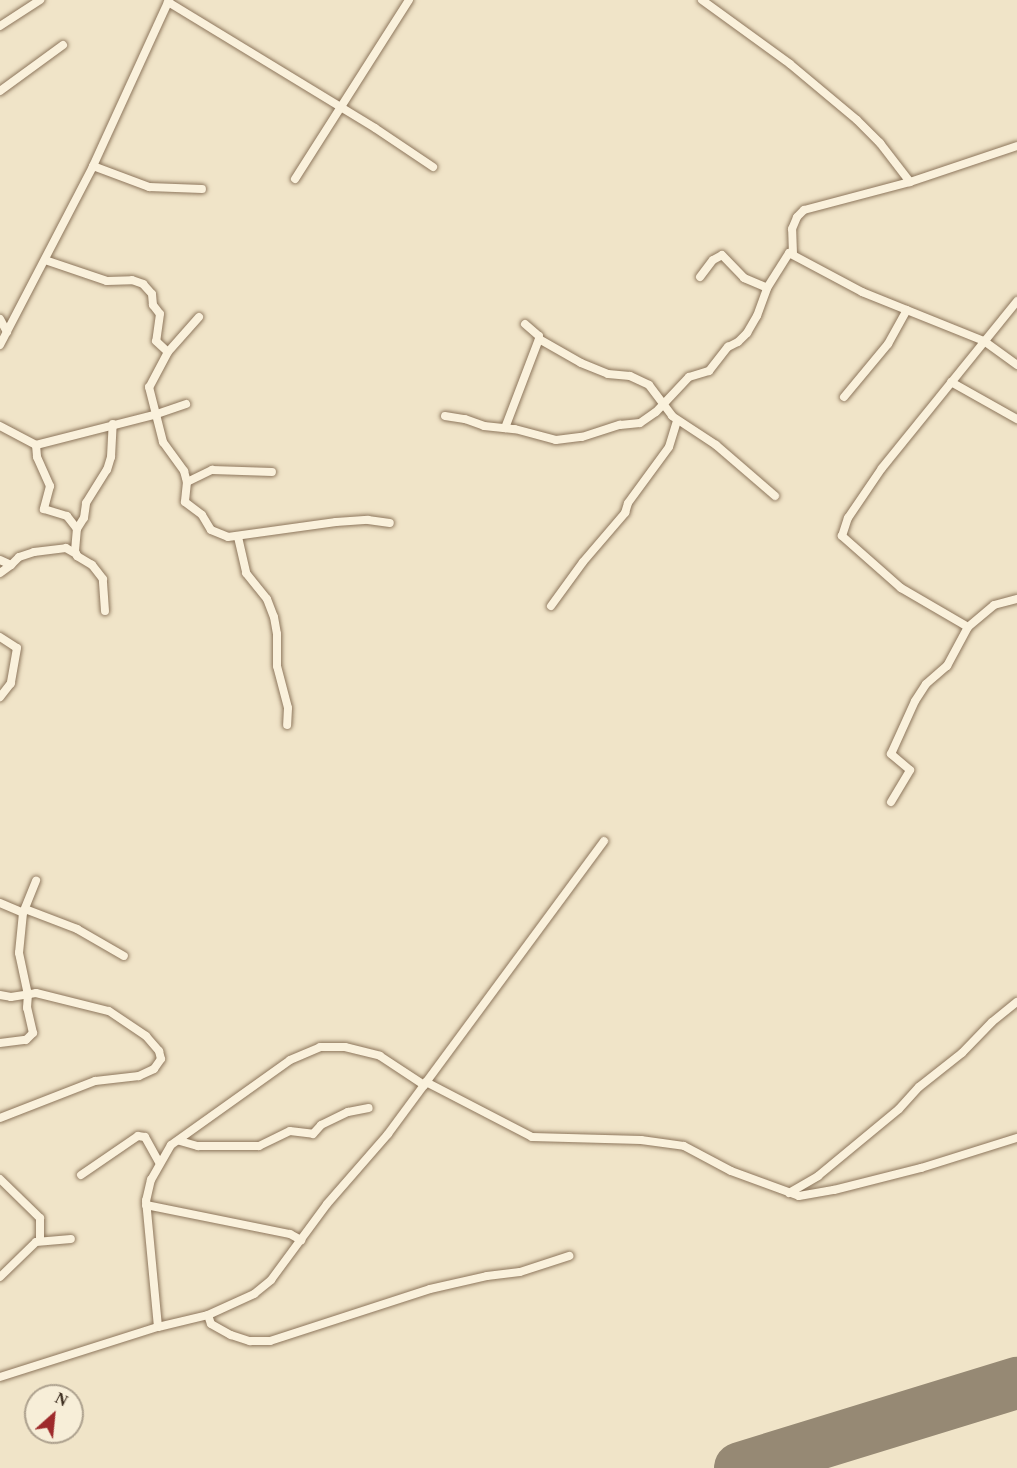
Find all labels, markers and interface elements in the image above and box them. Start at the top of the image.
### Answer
north arrow [24,1384,84,1444]
text: N [52,1389,71,1409]

